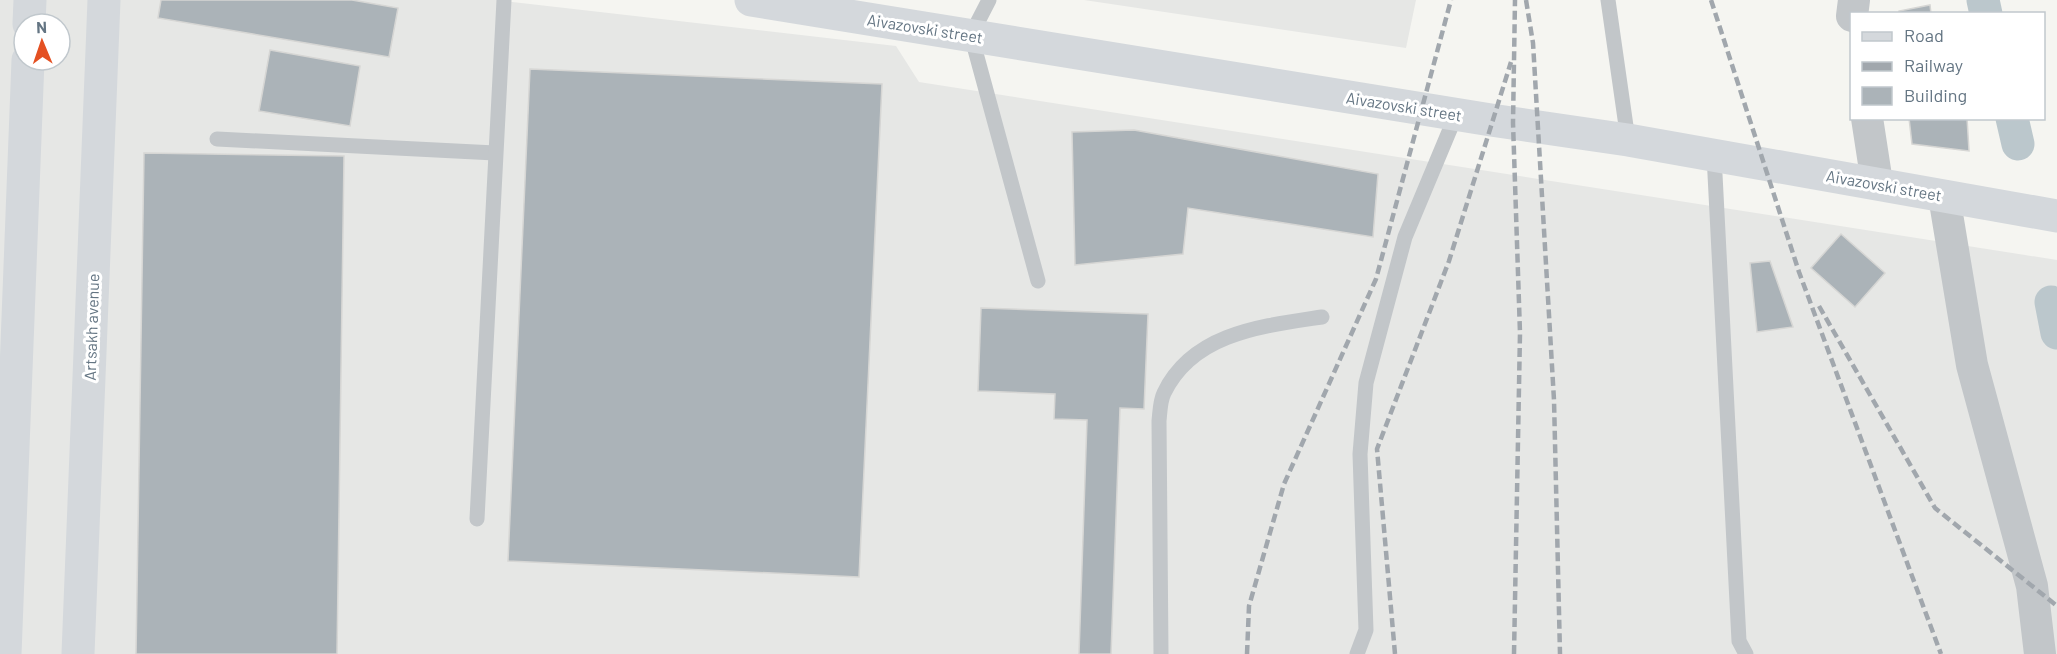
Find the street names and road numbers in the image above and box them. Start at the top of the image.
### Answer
street label: Aivazovski street [866,9,984,47]
street label: Aivazovski street [1345,87,1463,125]
street label: Aivazovski street [1825,165,1943,205]
street label: Artsakh avenue [80,273,102,381]

